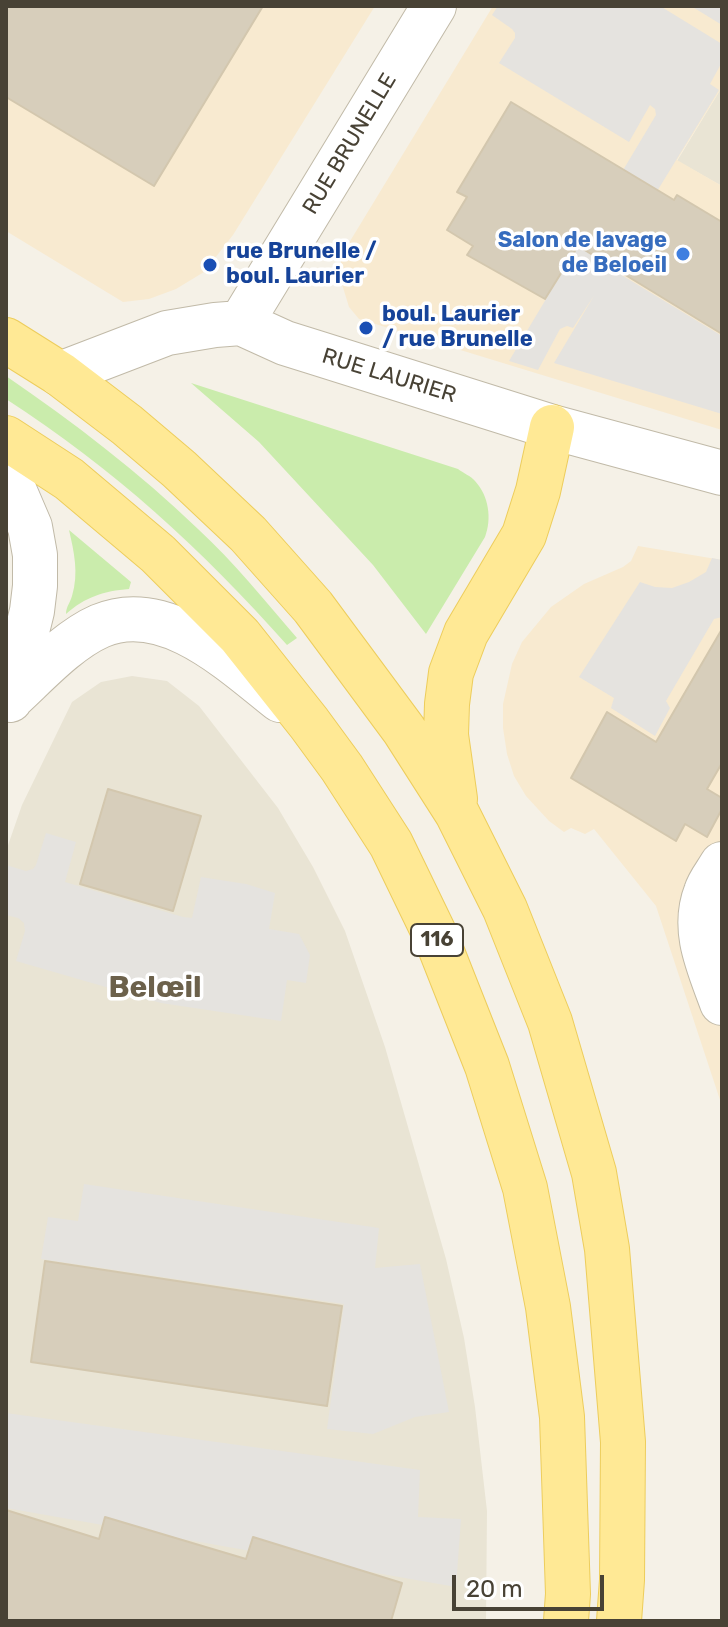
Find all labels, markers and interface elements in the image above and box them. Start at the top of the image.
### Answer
street label: RUE BRUNELLE [298,69,402,219]
place label: Salon de lavage de Beloeil [498,228,667,280]
place label: rue Brunelle / boul. Laurier [226,239,377,290]
marker: Salon de lavage de Beloeil [674,245,692,263]
marker: rue Brunelle / boul. Laurier [201,256,219,274]
place label: boul. Laurier / rue Brunelle [382,302,533,354]
marker: boul. Laurier / rue Brunelle [357,319,375,337]
street label: RUE LAURIER [319,343,459,409]
road number: 116 [411,924,463,956]
district label: Belœil [108,970,202,1006]
scale bar [456,1559,608,1609]
text: 20 m [466,1575,523,1603]

